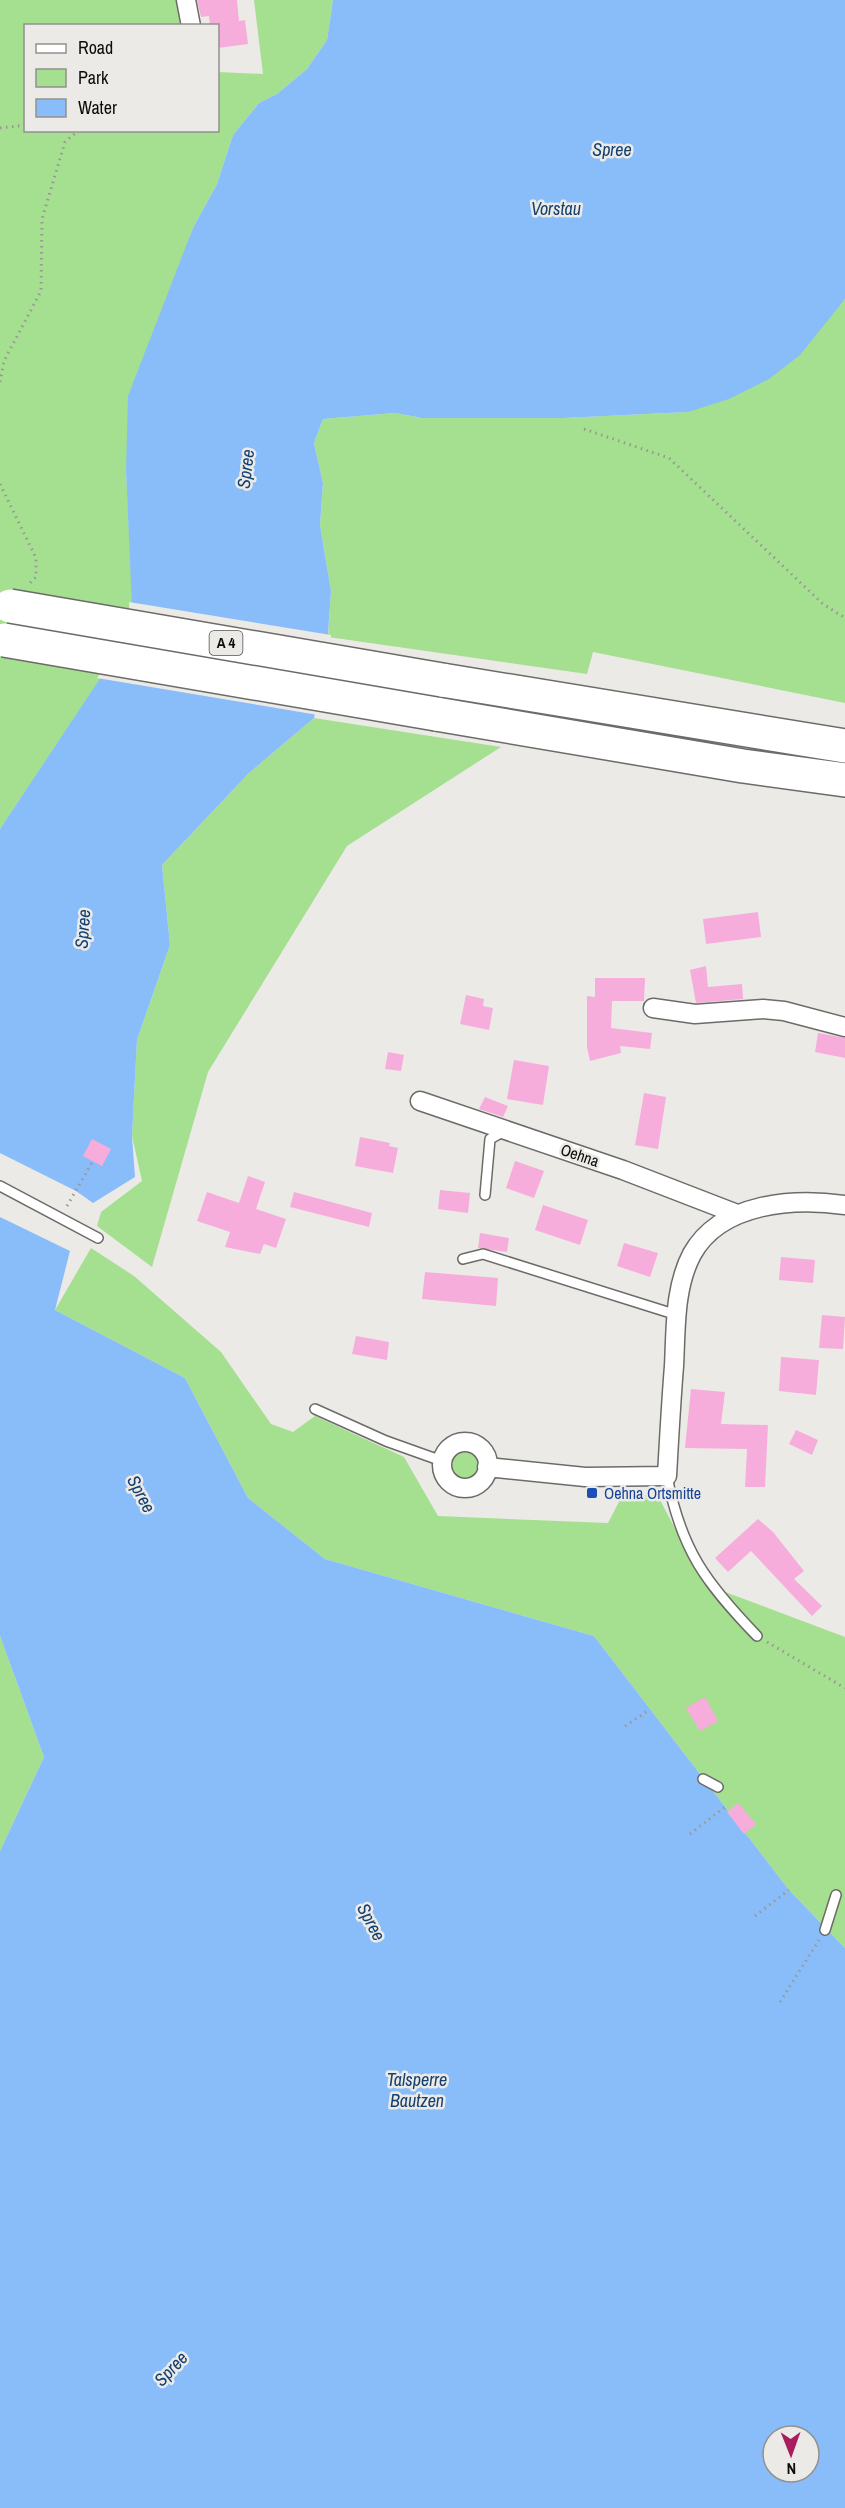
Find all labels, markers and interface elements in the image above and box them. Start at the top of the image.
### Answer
legend [24,24,219,132]
text: Road [78,35,113,60]
text: Park [78,65,109,90]
text: Water [78,95,117,120]
water label: Spree [592,137,632,162]
water label: Vorstau [531,196,581,221]
water label: Spree [231,448,260,490]
road number: A 4 [210,631,242,655]
water label: Spree [69,908,96,949]
street label: Oehna [558,1138,603,1172]
water label: Spree [121,1471,162,1517]
place label: Oehna Ortsmitte [604,1482,701,1504]
marker: Oehna Ortsmitte [585,1486,599,1500]
water label: Spree [351,1899,392,1945]
water label: Talsperre Bautzen [387,2067,447,2113]
water label: Spree [148,2346,193,2392]
north arrow [761,2424,821,2484]
text: N [786,2458,796,2480]

